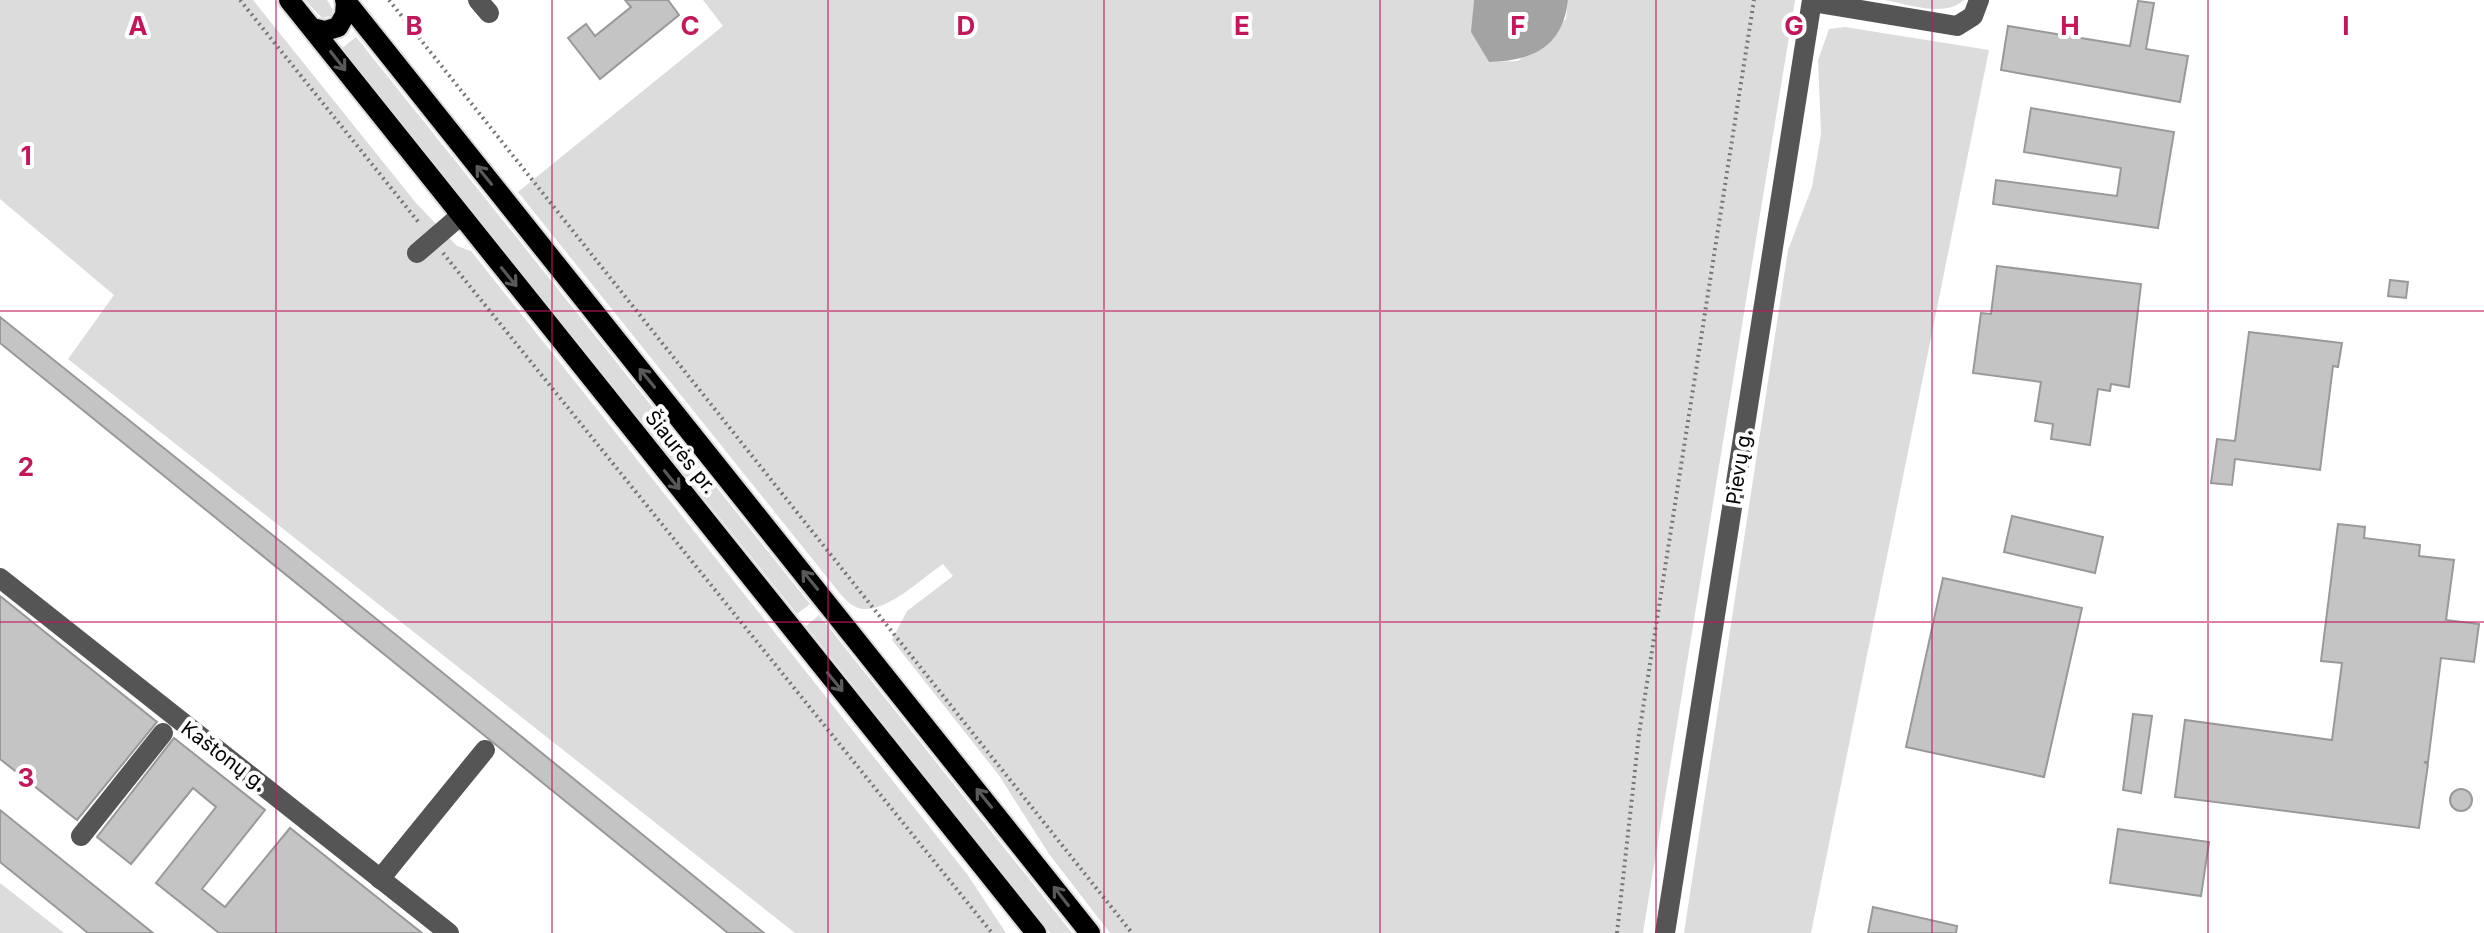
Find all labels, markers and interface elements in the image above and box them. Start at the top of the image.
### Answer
text: A [128,10,148,41]
text: B [405,10,423,41]
text: C [680,10,700,41]
text: D [957,10,975,41]
text: E [1234,10,1250,41]
text: F [1510,10,1526,41]
text: G [1784,10,1804,41]
text: H [2060,10,2080,41]
text: I [2342,10,2350,41]
one-way arrow [329,50,346,71]
text: 1 [20,140,32,171]
one-way arrow [475,165,493,186]
one-way arrow [500,266,518,287]
one-way arrow [638,368,656,388]
street label: Šiaurės pr. [640,406,722,498]
street label: Pievų g. [1721,428,1757,506]
text: 2 [18,451,34,482]
one-way arrow [663,469,681,489]
one-way arrow [801,570,818,591]
one-way arrow [826,671,843,692]
street label: Kaštonų g. [177,716,271,796]
text: 3 [18,762,34,793]
one-way arrow [975,789,993,809]
one-way arrow [1053,886,1070,907]

